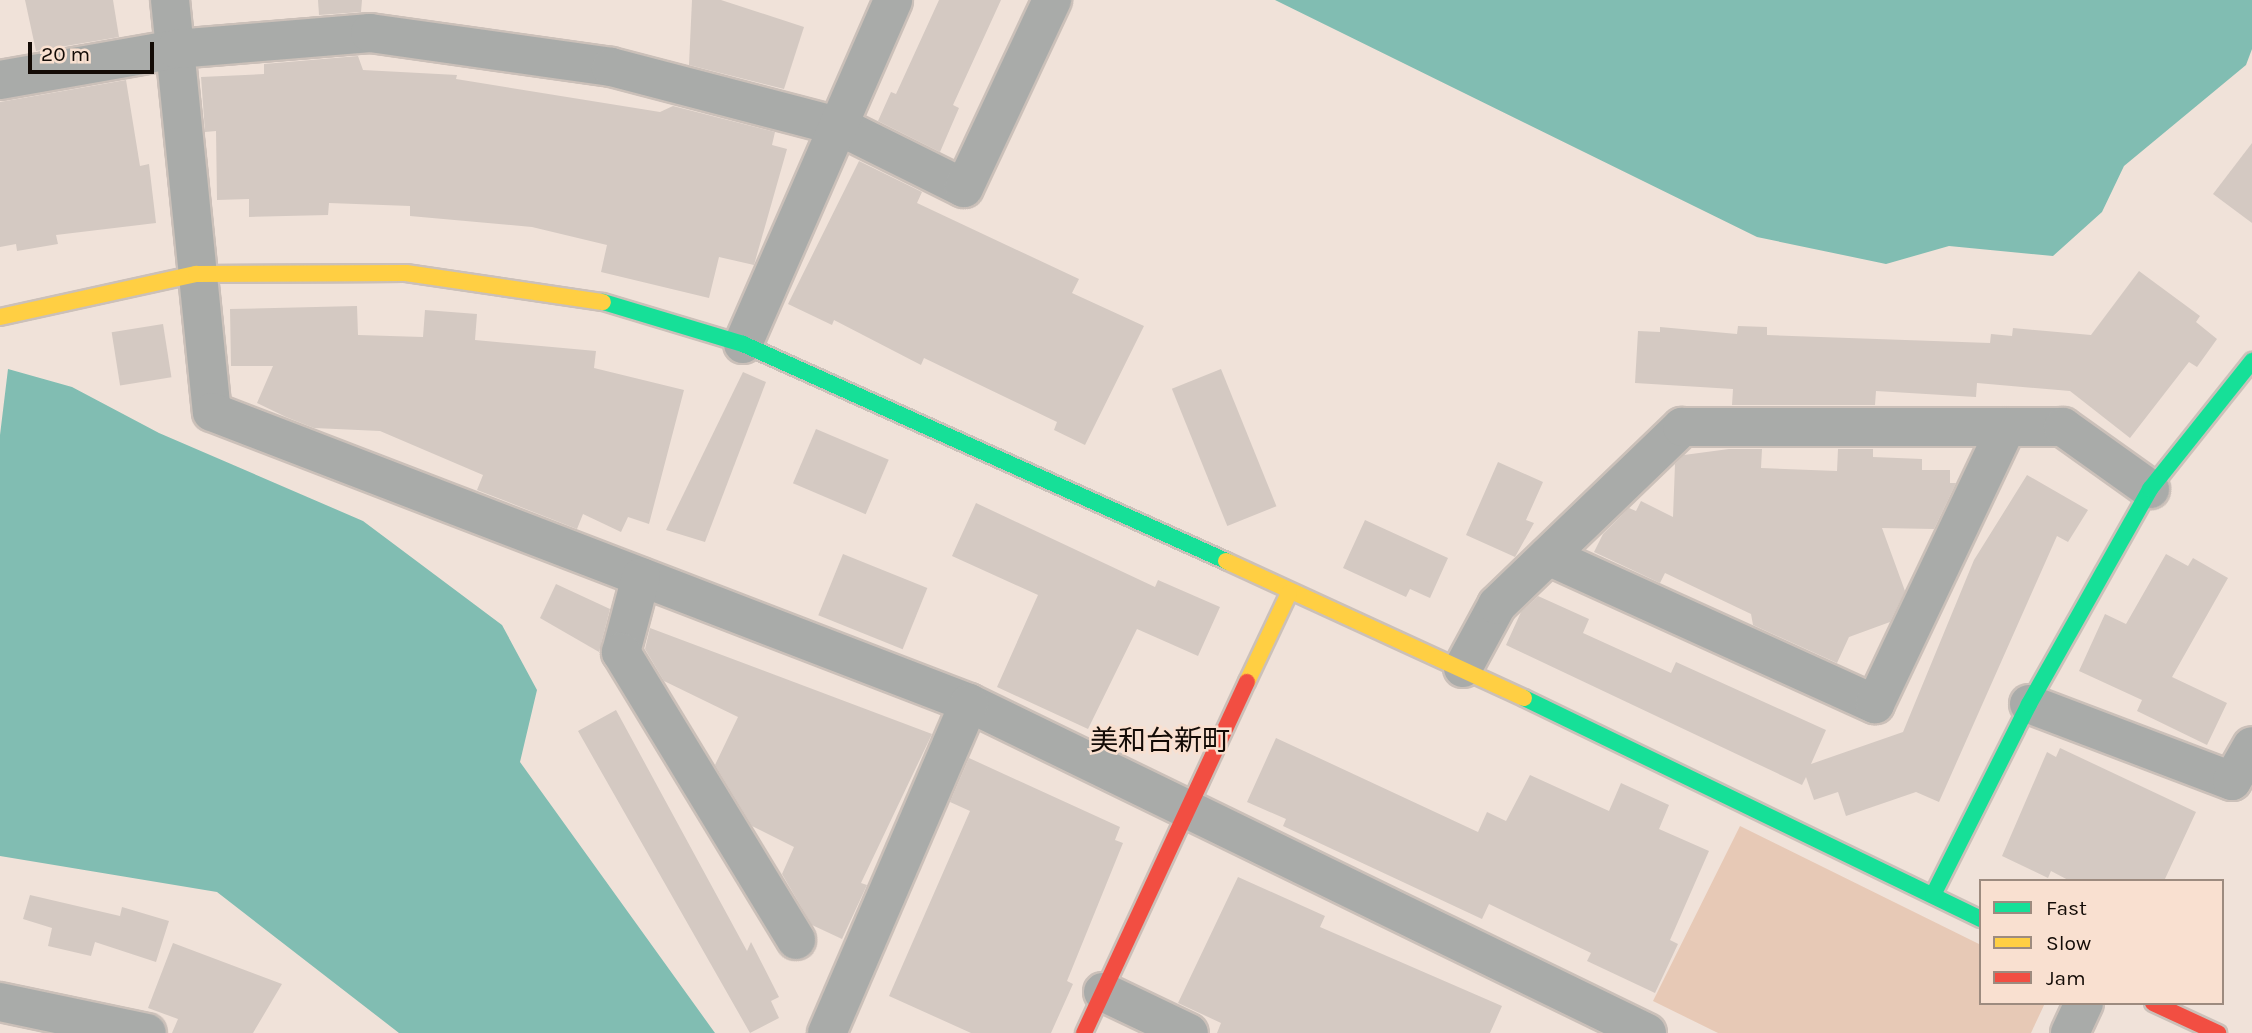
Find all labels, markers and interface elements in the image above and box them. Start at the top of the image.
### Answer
scale bar [32,28,158,72]
text: 20 m [41,42,90,66]
district label: 美和台新町 [1090,724,1230,758]
legend [1979,879,2224,1005]
text: Fast [2046,896,2087,920]
text: Slow [2046,931,2091,955]
text: Jam [2046,966,2086,990]

